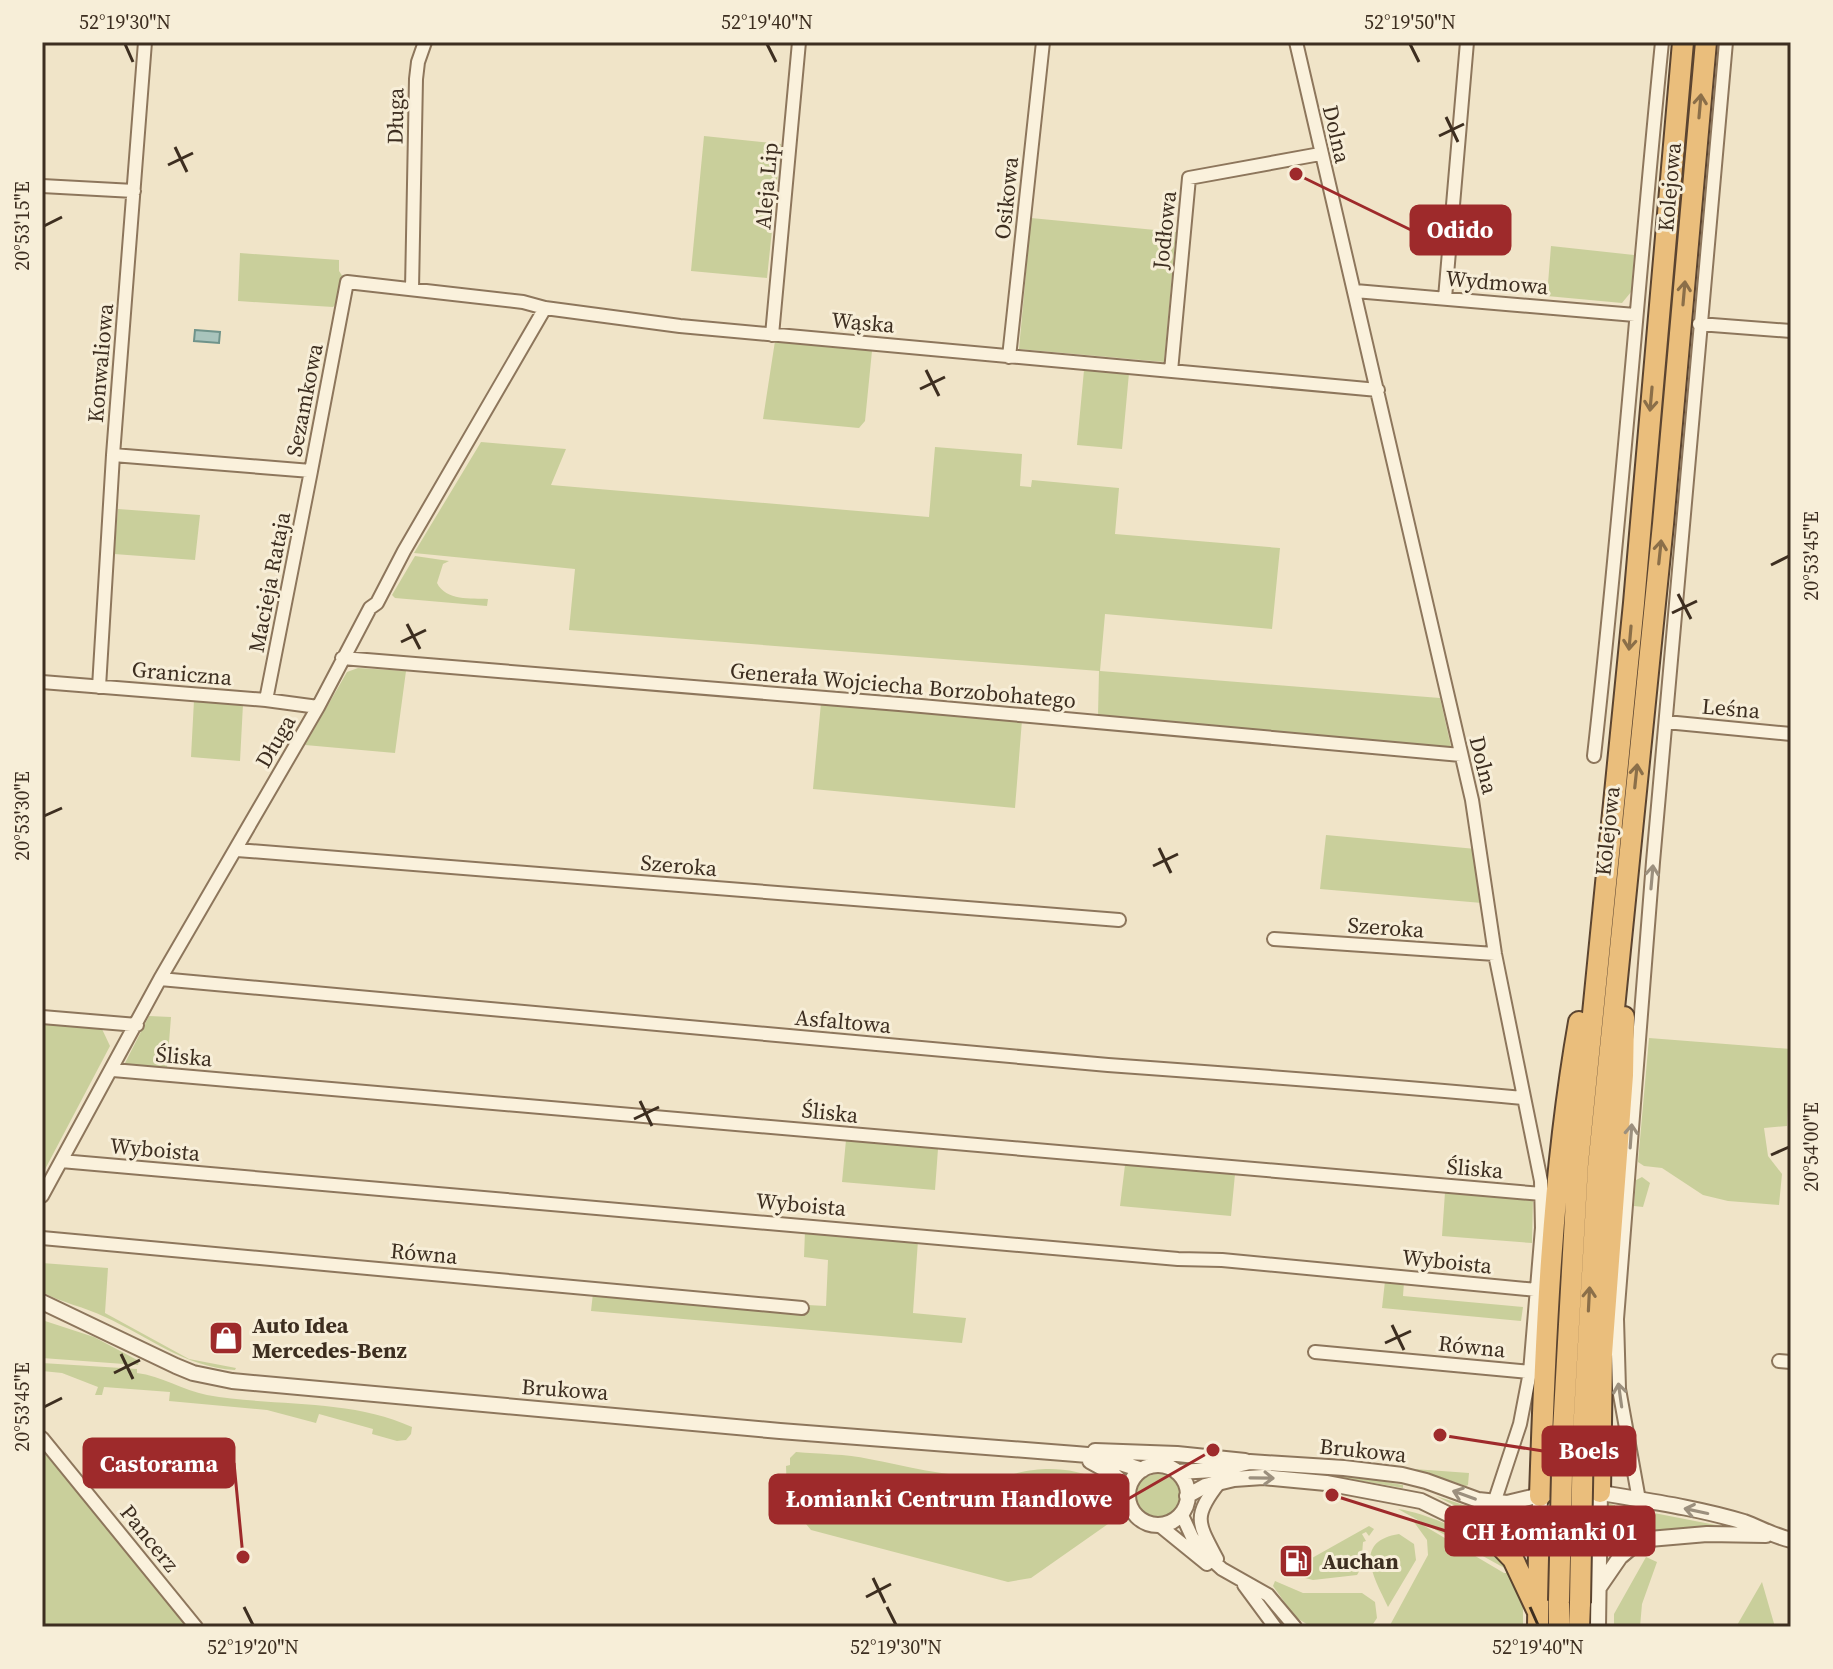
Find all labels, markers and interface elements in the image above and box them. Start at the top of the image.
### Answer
text: 52°19'30"N [79,8,171,36]
text: 52°19'40"N [721,8,813,36]
text: 52°19'50"N [1364,8,1456,36]
street label: Długa [380,87,411,145]
one-way arrow [1693,93,1708,120]
street label: Dolna [1316,102,1358,167]
street label: Kolejowa [1650,140,1688,233]
street label: Aleja Lip [747,141,785,231]
street label: Osikowa [987,154,1025,241]
text: 20°53'15"E [8,181,36,271]
street label: Jodłowa [1145,189,1183,272]
callout: Odido [1411,206,1510,254]
text: Odido [1427,213,1493,246]
street label: Wydmowa [1444,263,1550,302]
one-way arrow [1676,280,1691,307]
street label: Konwaliowa [80,301,120,424]
street label: Wąska [830,304,897,340]
street label: Sezamkowa [278,340,330,459]
one-way arrow [1643,385,1658,412]
street label: Macieja Rataja [241,508,297,655]
text: 20°53'45"E [1797,511,1825,601]
one-way arrow [1653,539,1668,566]
one-way arrow [1623,624,1638,651]
street label: Graniczna [131,654,234,692]
street label: Generała Wojciecha Borzobohatego [729,655,1077,715]
street label: Leśna [1701,691,1762,726]
street label: Długa [248,708,303,773]
street label: Dolna [1462,733,1506,798]
one-way arrow [1629,763,1644,790]
text: 20°53'30"E [8,771,36,861]
street label: Kolejowa [1587,784,1627,877]
street label: Szeroka [639,847,719,883]
one-way arrow [1645,864,1660,891]
street label: Szeroka [1347,909,1426,945]
street label: Asfaltowa [794,1002,893,1040]
street label: Śliska [154,1039,214,1073]
street label: Śliska [800,1094,861,1130]
text: 20°54'00"E [1797,1102,1825,1192]
one-way arrow [1624,1123,1639,1150]
street label: Wyboista [109,1130,202,1168]
street label: Śliska [1445,1151,1505,1185]
street label: Wyboista [755,1185,848,1223]
street label: Równa [389,1235,460,1271]
street label: Wyboista [1401,1241,1494,1281]
one-way arrow [1582,1286,1597,1313]
place label: Auto Idea Mercedes-Benz [252,1310,407,1365]
shop icon: Auto Idea Mercedes-Benz [207,1319,245,1357]
street label: Równa [1437,1328,1508,1365]
text: 20°53'45"E [8,1362,36,1452]
street label: Brukowa [520,1371,610,1407]
one-way arrow [1612,1383,1627,1409]
callout: Boels [1543,1427,1635,1475]
street label: Brukowa [1318,1431,1409,1470]
text: Boels [1559,1434,1619,1467]
callout: Castorama [84,1439,234,1487]
text: Castorama [100,1447,218,1480]
one-way arrow [1248,1470,1275,1486]
callout: Łomianki Centrum Handlowe [770,1475,1128,1523]
text: Łomianki Centrum Handlowe [786,1482,1112,1515]
one-way arrow [1452,1486,1477,1501]
street label: Pancerz [114,1498,186,1578]
one-way arrow [1684,1503,1709,1518]
callout: CH Łomianki 01 [1446,1507,1654,1555]
text: CH Łomianki 01 [1462,1515,1638,1548]
fuel station icon: Auchan [1277,1542,1315,1580]
place label: Auchan [1322,1546,1399,1576]
text: 52°19'20"N [207,1633,299,1661]
text: 52°19'30"N [850,1633,942,1661]
text: 52°19'40"N [1492,1633,1584,1661]

